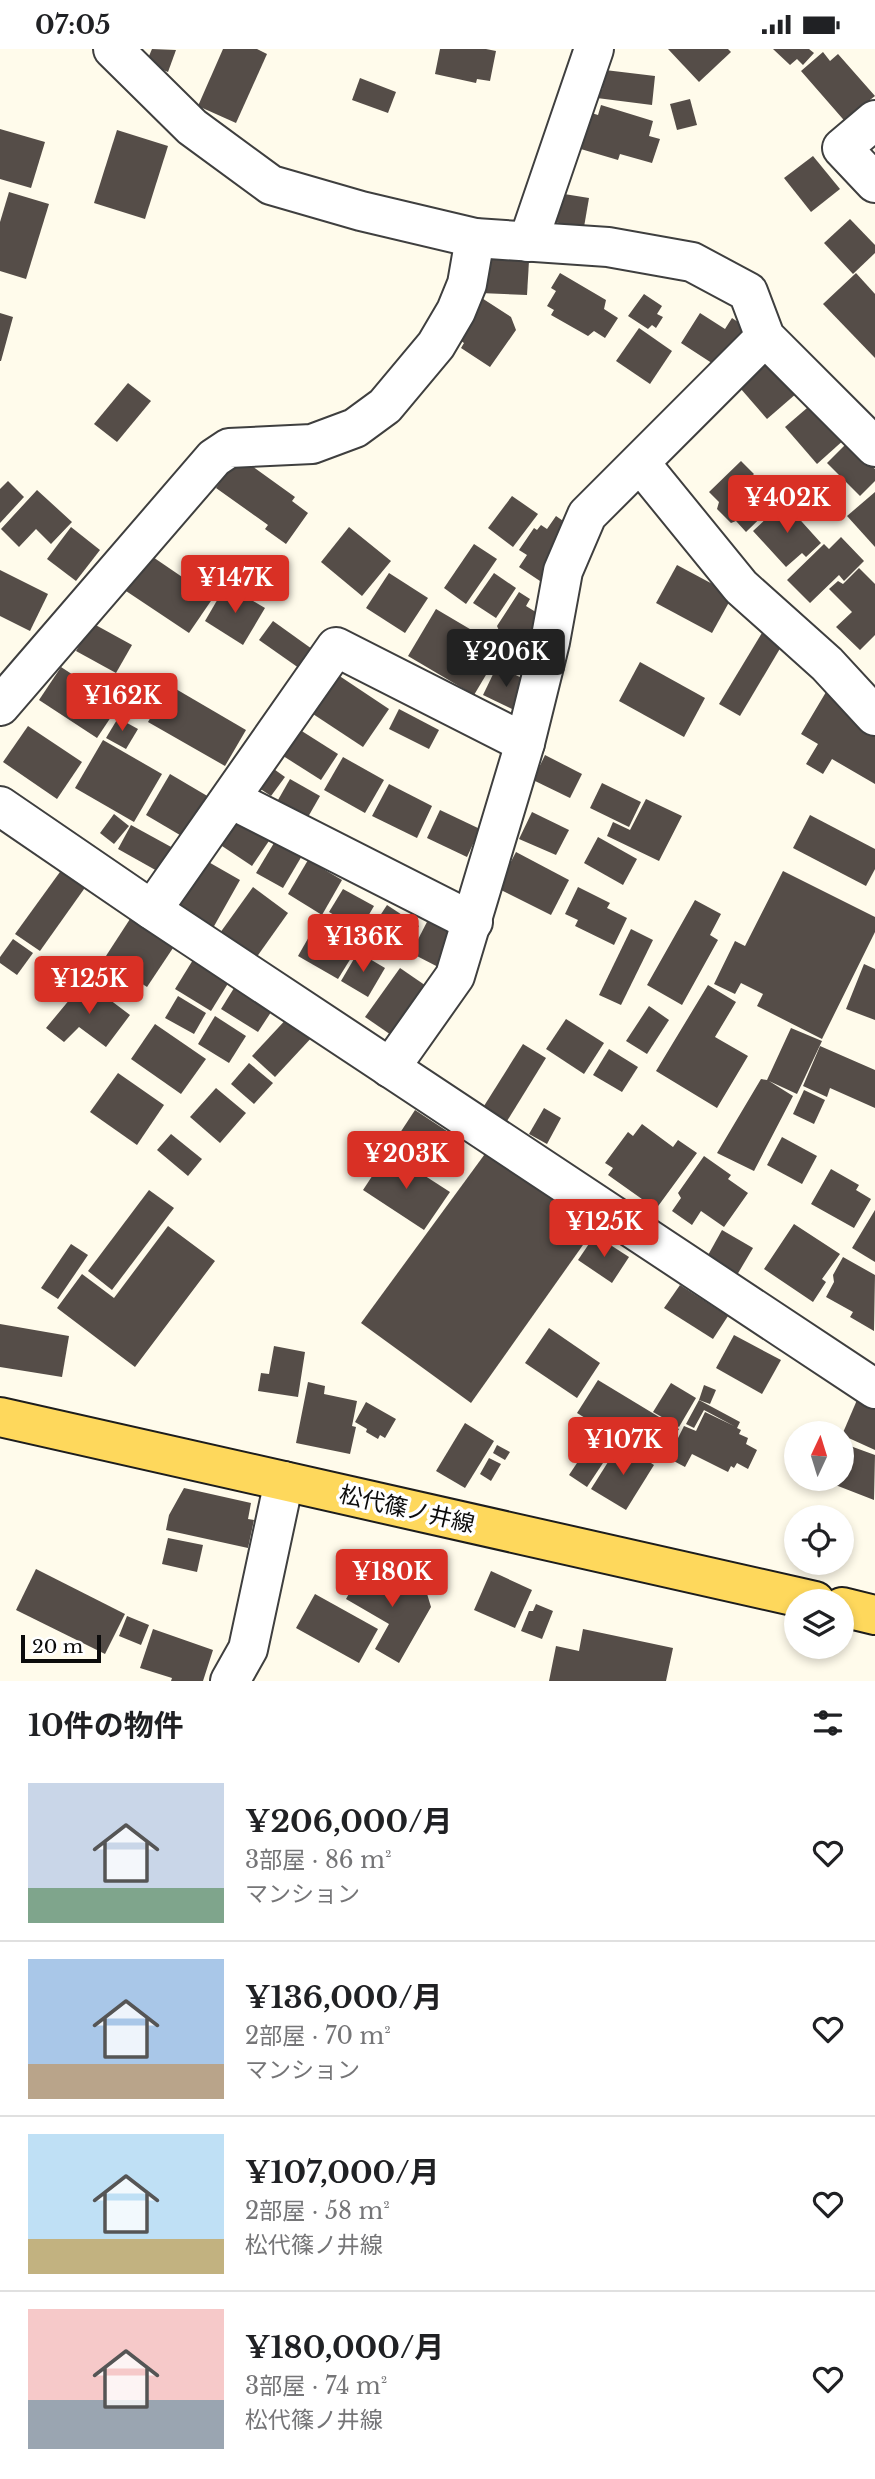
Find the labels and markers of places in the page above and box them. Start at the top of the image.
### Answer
pin: ¥402K [738,475,836,535]
pin: ¥147K [186,555,284,615]
pin: ¥206K [457,629,555,689]
pin: ¥162K [73,673,171,733]
pin: ¥136K [314,915,412,974]
pin: ¥125K [40,957,138,1016]
pin: ¥203K [357,1131,455,1191]
pin: ¥125K [555,1199,653,1259]
pin: ¥107K [574,1417,672,1477]
pin: ¥180K [343,1549,441,1609]

